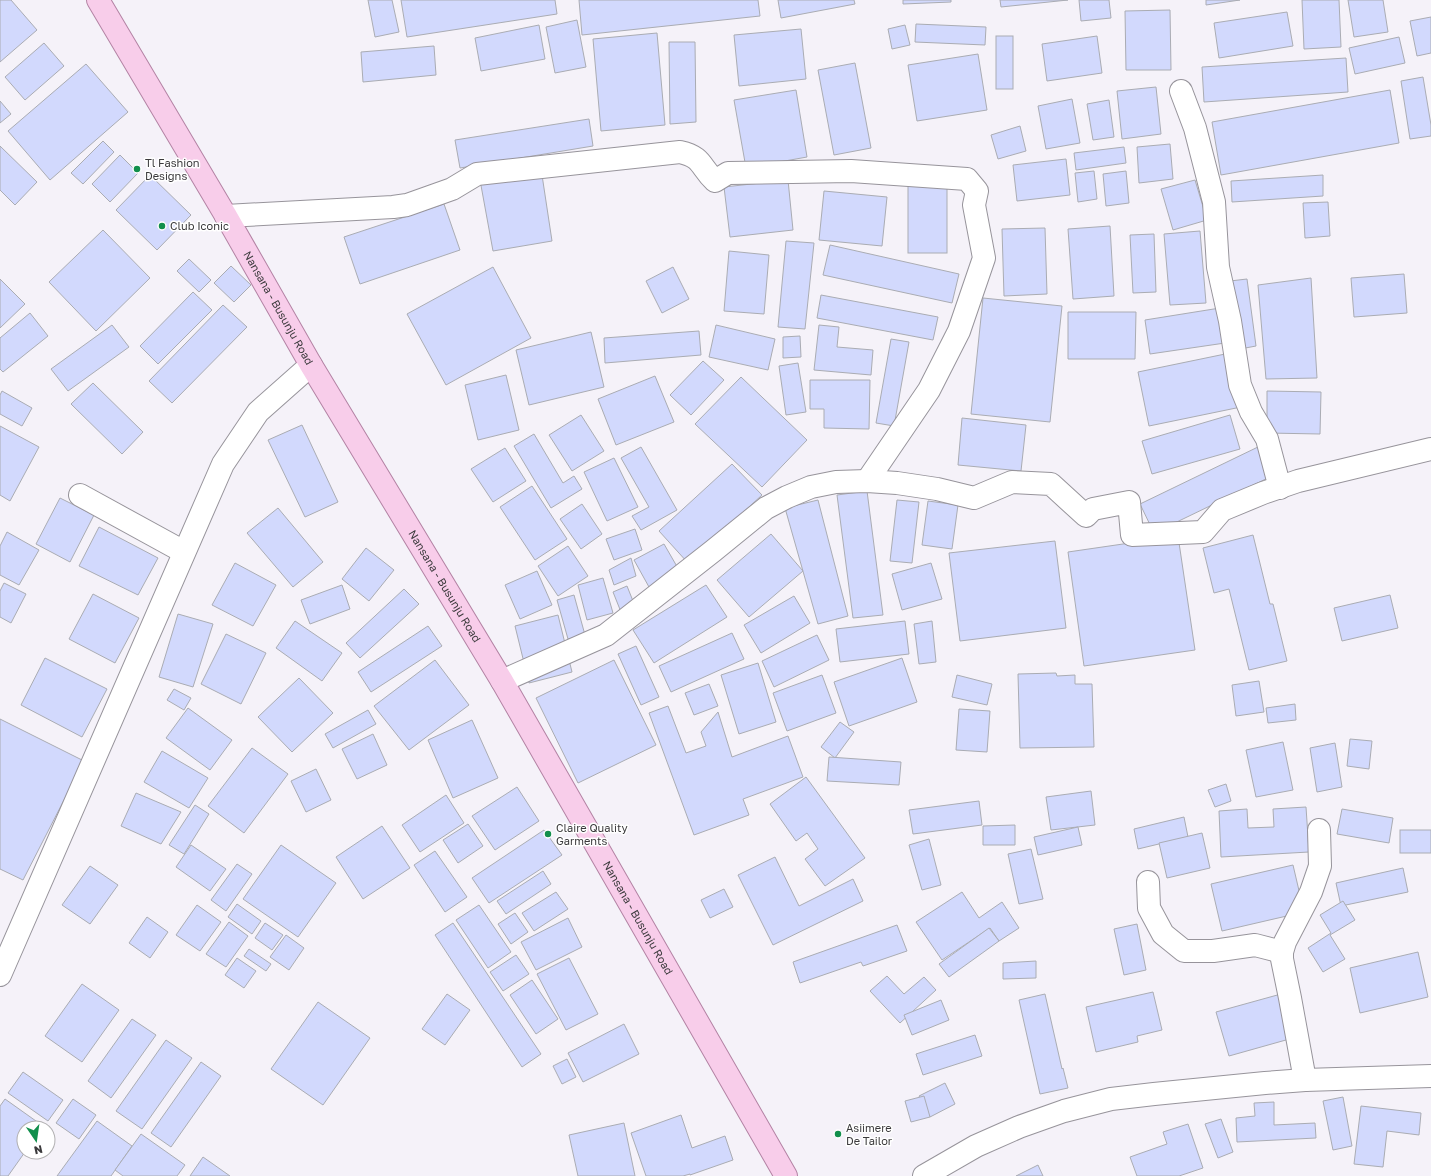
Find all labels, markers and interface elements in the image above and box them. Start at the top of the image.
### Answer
place label: Tl Fashion Designs [145,156,200,182]
marker: Tl Fashion Designs [132,164,142,174]
place label: Club Iconic [170,219,229,232]
marker: Club Iconic [157,221,167,231]
street label: Nansana - Busunju Road [241,249,316,367]
street label: Nansana - Busunju Road [406,527,484,644]
place label: Claire Quality Garments [556,821,628,847]
marker: Claire Quality Garments [543,829,553,839]
street label: Nansana - Busunju Road [601,859,676,977]
north arrow [16,1120,56,1160]
place label: Asiimere De Tailor [846,1121,893,1147]
marker: Asiimere De Tailor [833,1129,843,1139]
text: N [33,1143,44,1158]

